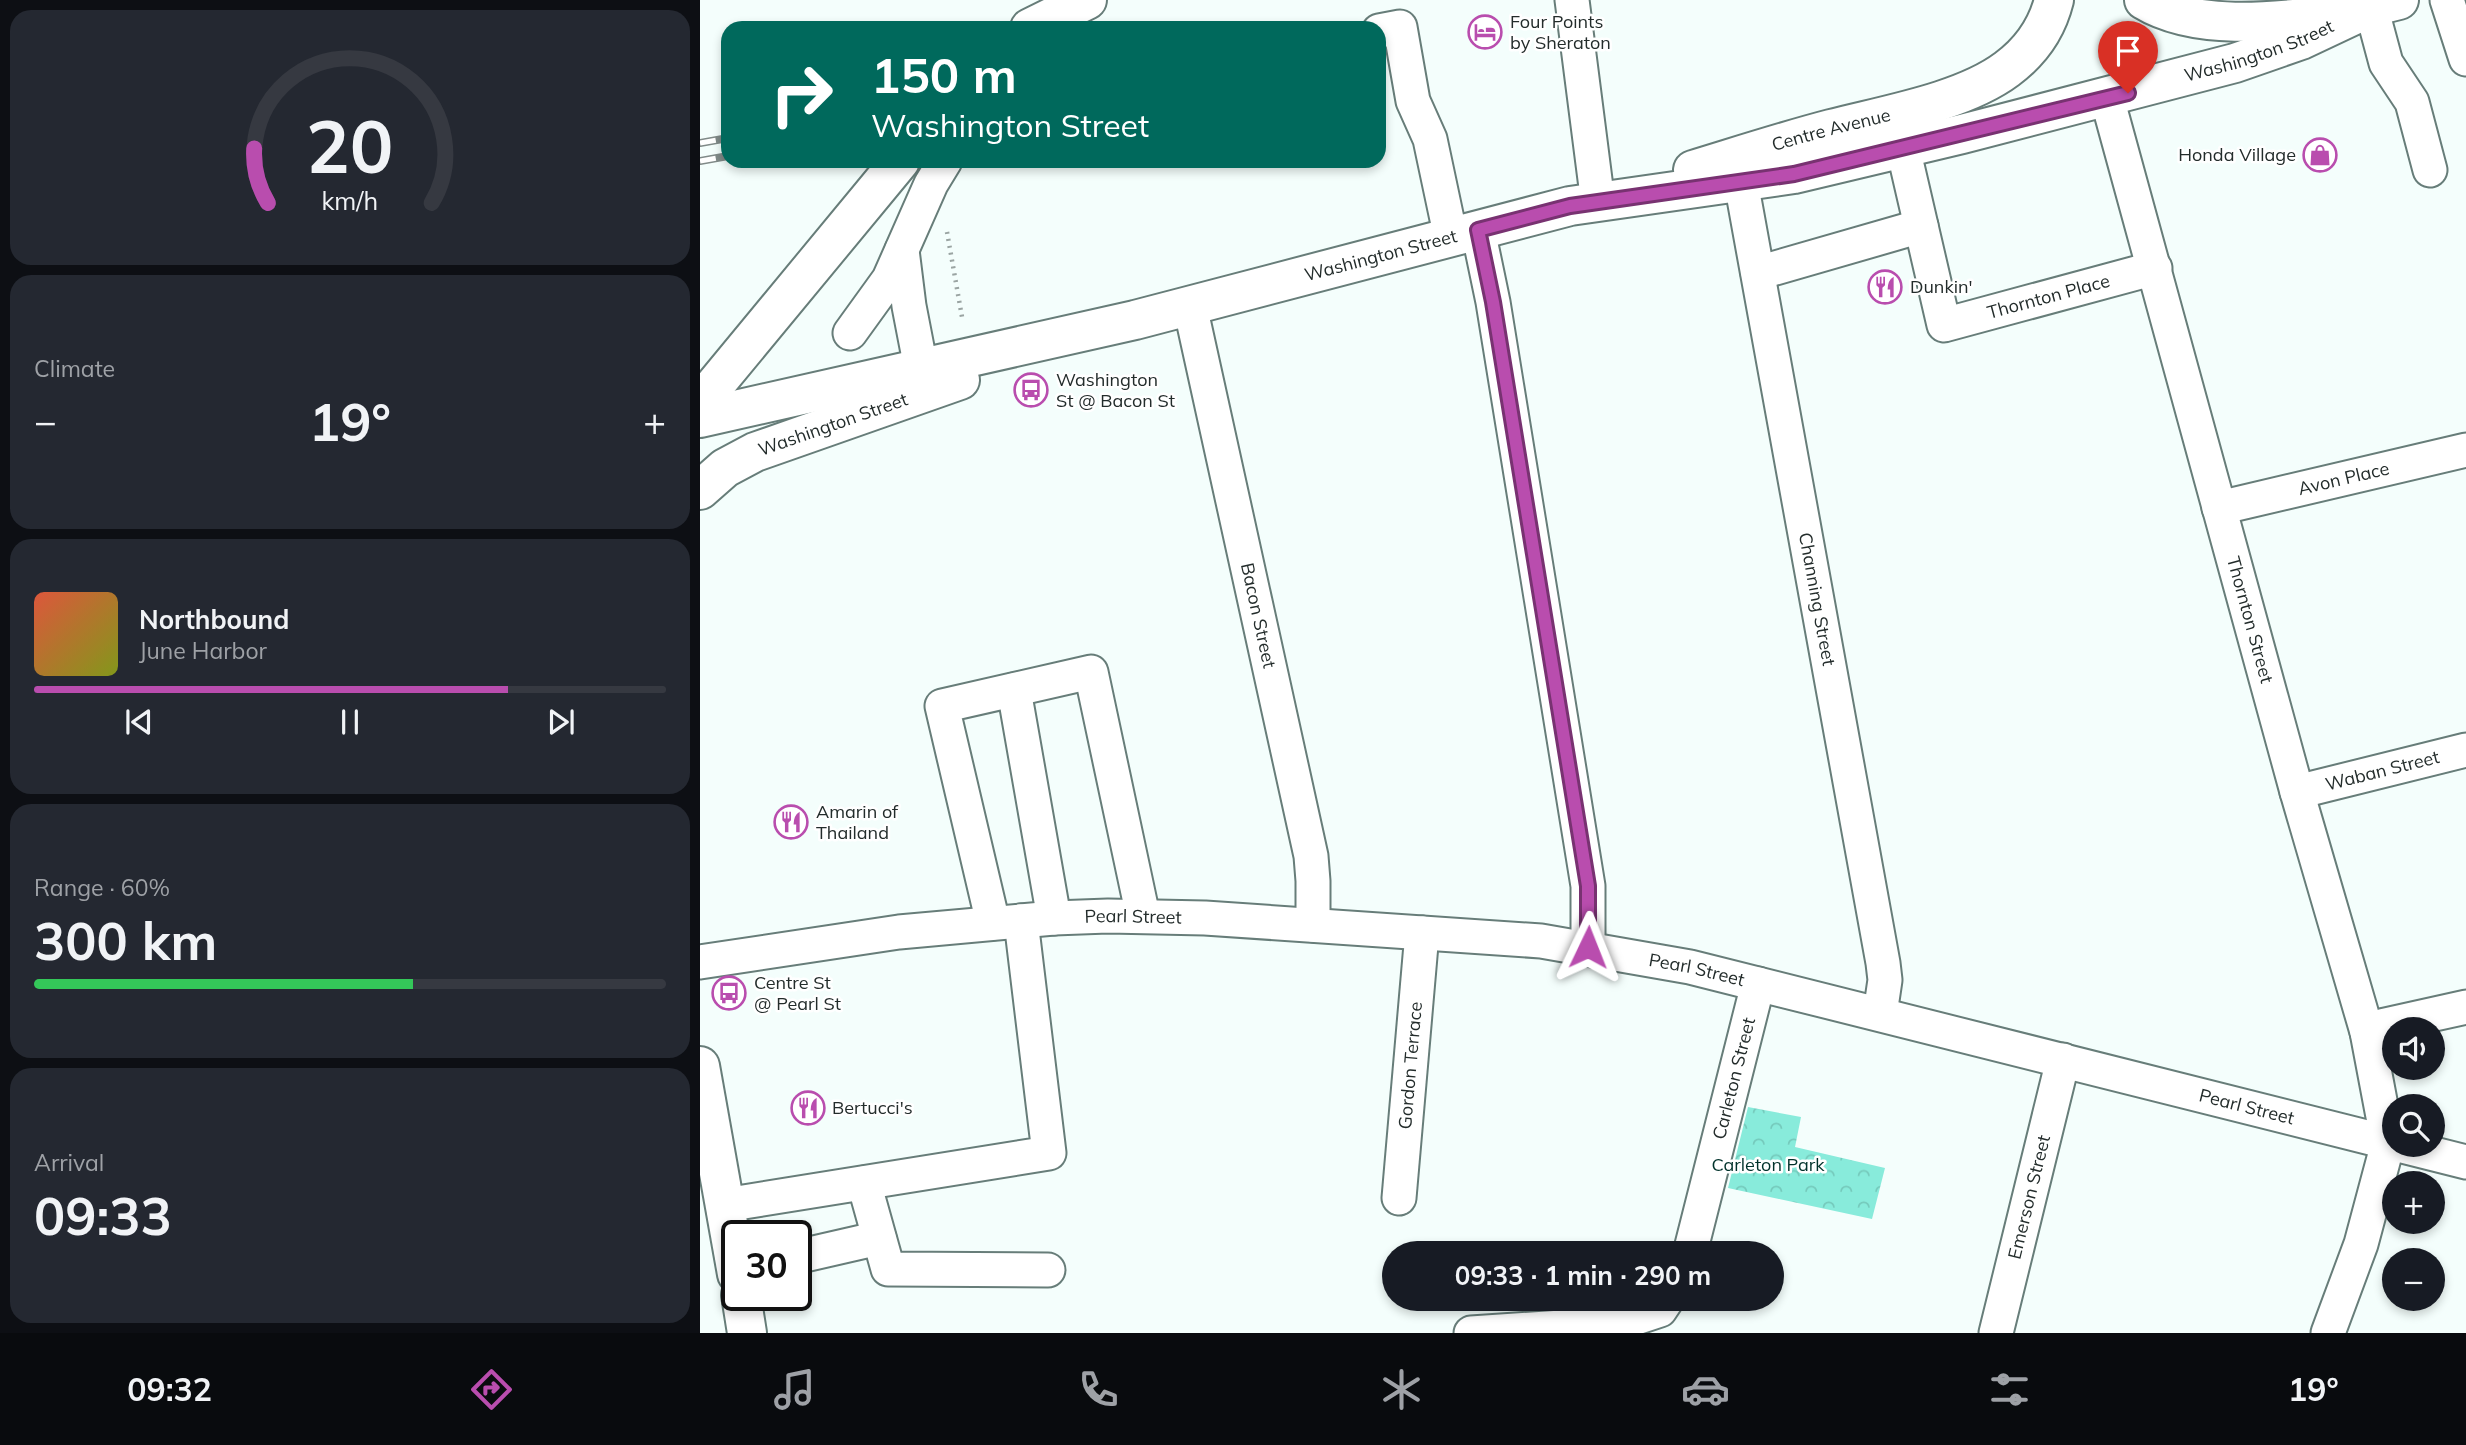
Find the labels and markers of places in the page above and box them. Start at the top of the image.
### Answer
place label: Four Points by Sheraton [1510,10,1611,54]
hotel icon: Four Points by Sheraton [1466,13,1504,51]
pin [2098,21,2158,93]
shop icon: Honda Village [2301,136,2339,174]
place label: Honda Village [2178,143,2296,166]
restaurant icon: Dunkin' [1866,268,1904,306]
place label: Dunkin' [1910,275,1972,298]
place label: Washington St @ Bacon St [1056,368,1175,412]
bus stop icon: Washington St @ Bacon St [1012,371,1050,409]
place label: Amarin of Thailand [816,800,899,844]
restaurant icon: Amarin of Thailand [772,803,810,841]
place label: Centre St @ Pearl St [754,971,841,1015]
bus stop icon: Centre St @ Pearl St [710,974,748,1012]
restaurant icon: Bertucci's [789,1089,827,1127]
place label: Bertucci's [832,1096,913,1119]

